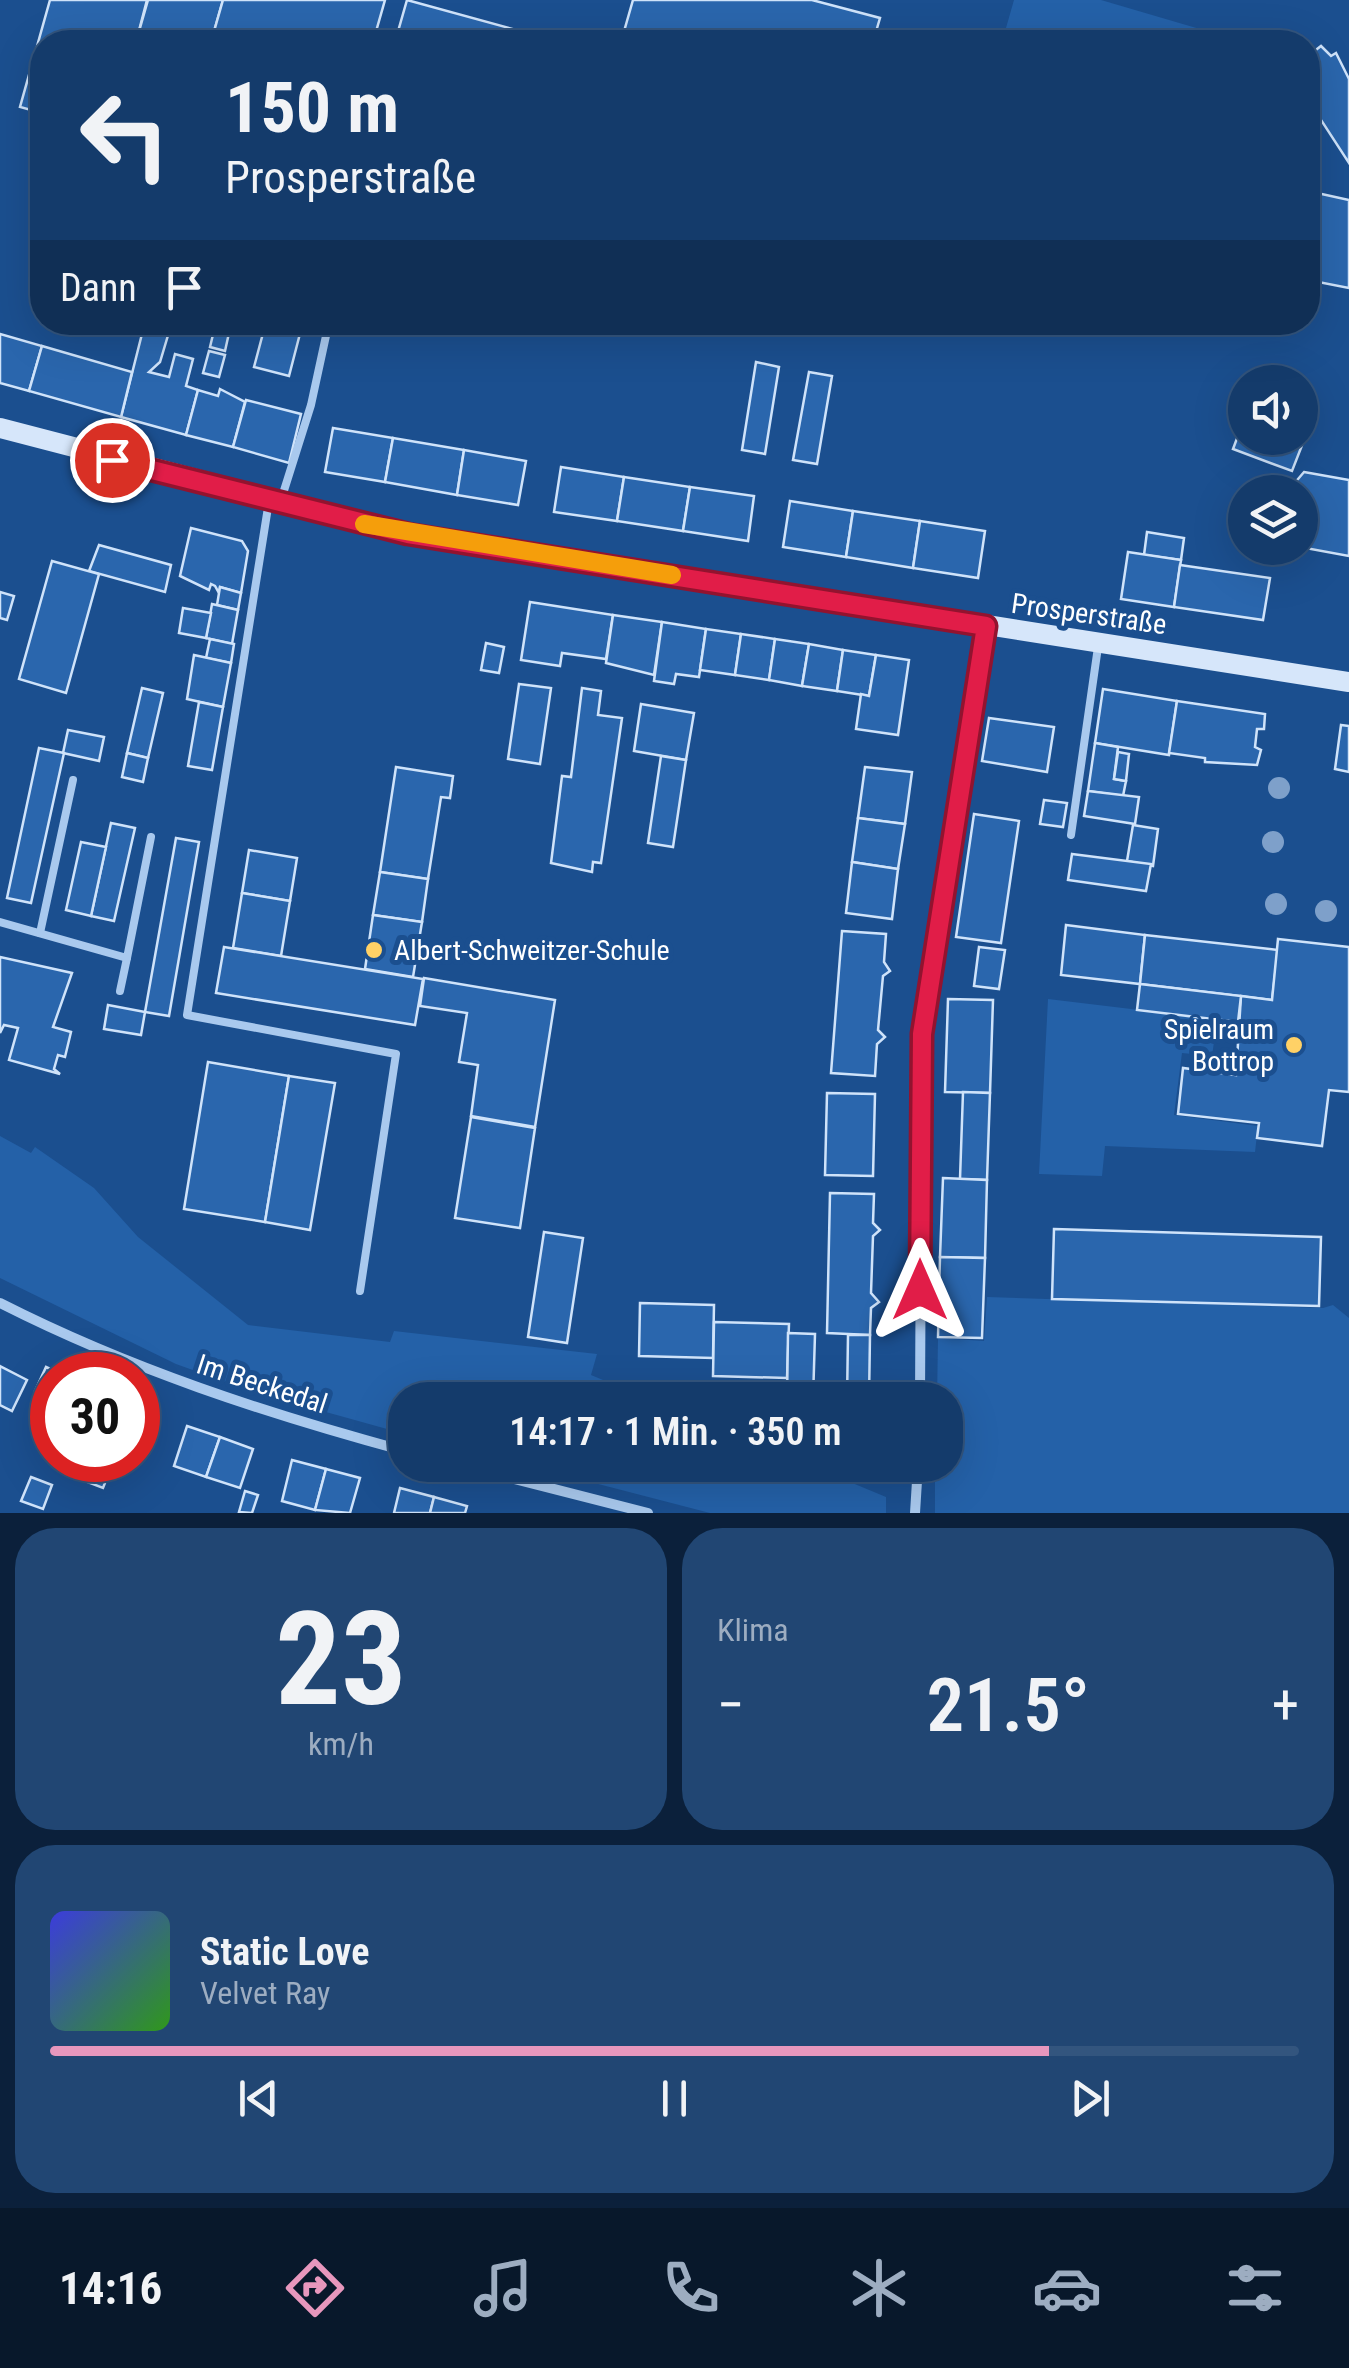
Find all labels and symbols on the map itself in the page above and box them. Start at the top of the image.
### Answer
pin [70,418,155,503]
street label: Prosperstraße [1009,587,1169,641]
place label: Albert-Schweitzer-Schule [394,934,670,967]
marker: Albert-Schweitzer-Schule [363,939,385,961]
place label: Spielraum Bottrop [1164,1013,1274,1078]
marker: Spielraum Bottrop [1283,1034,1305,1056]
position arrow [868,1238,972,1342]
street label: Im Beckedal [193,1347,331,1421]
speed limit sign: 30 [30,1352,160,1482]

